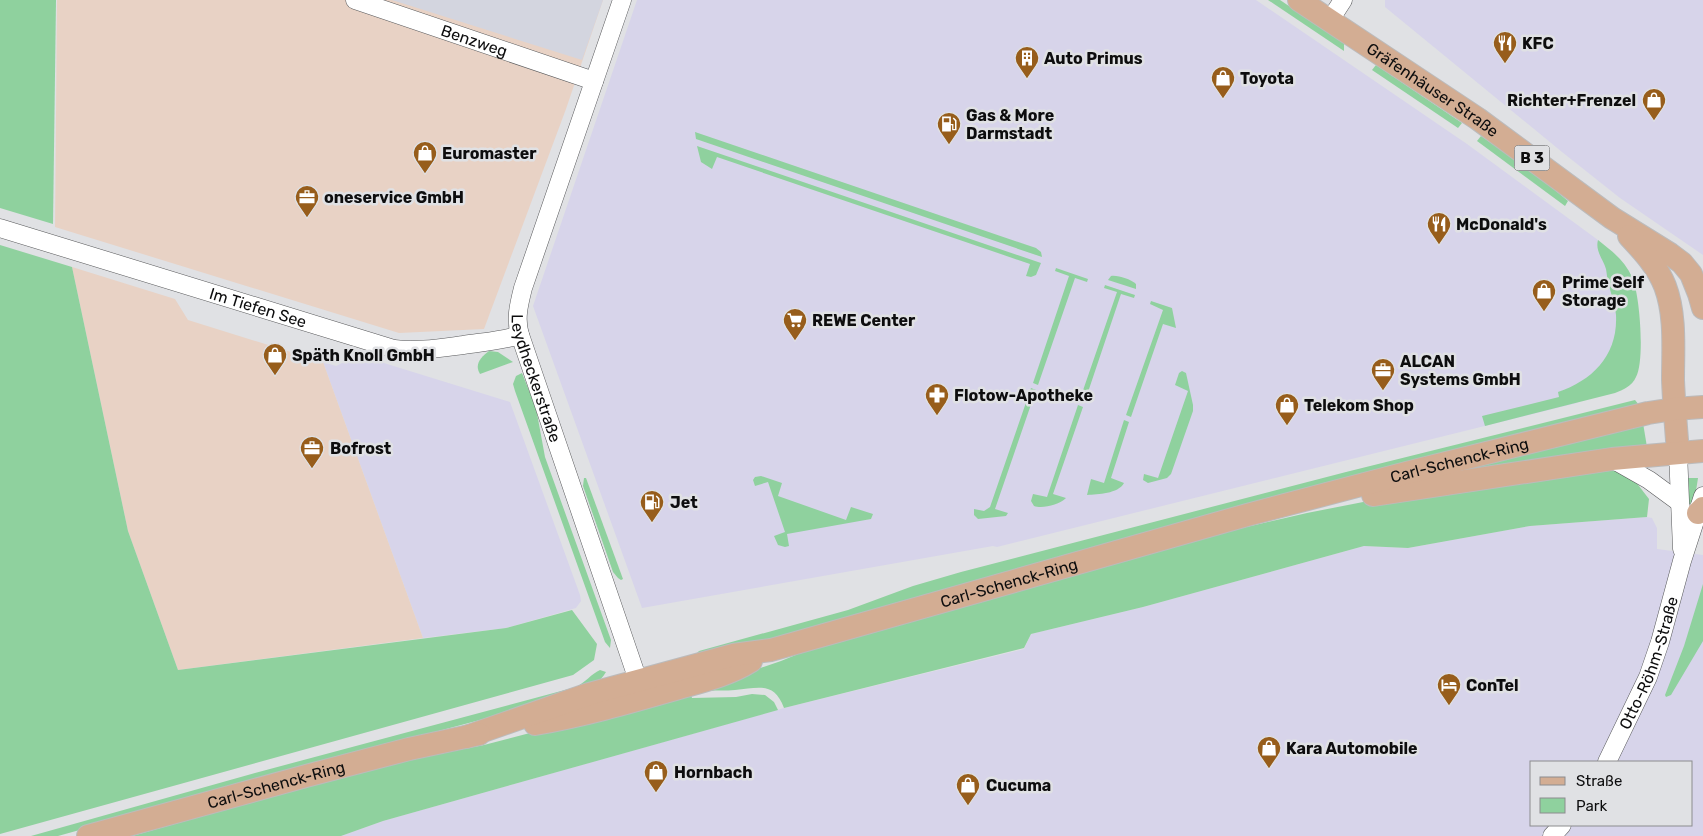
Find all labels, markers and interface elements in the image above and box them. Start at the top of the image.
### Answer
street label: Benzweg [439,20,510,60]
restaurant icon: KFC [1492,30,1518,64]
place label: KFC [1522,34,1554,53]
street label: Gräfenhäuser Straße [1363,38,1503,141]
building icon: Auto Primus [1014,45,1040,79]
place label: Auto Primus [1044,49,1143,68]
shop icon: Toyota [1210,65,1236,99]
place label: Toyota [1240,69,1294,88]
shop icon: Richter+Frenzel [1641,87,1667,121]
place label: Richter+Frenzel [1507,91,1636,110]
place label: Gas & More Darmstadt [966,106,1054,143]
fuel station icon: Gas & More Darmstadt [936,111,962,145]
shop icon: Euromaster [412,140,438,174]
place label: Euromaster [442,144,537,163]
road number: B 3 [1514,146,1550,170]
office icon: oneservice GmbH [294,184,320,218]
place label: oneservice GmbH [324,188,464,207]
restaurant icon: McDonald's [1426,211,1452,245]
place label: McDonald's [1456,215,1547,234]
place label: Prime Self Storage [1562,273,1645,310]
shop icon: Prime Self Storage [1531,278,1557,312]
street label: Im Tiefen See [207,283,309,331]
supermarket icon: REWE Center [782,307,808,341]
place label: REWE Center [812,311,916,330]
street label: Leydheckerstraße [508,314,565,445]
shop icon: Späth Knoll GmbH [262,342,288,376]
place label: Späth Knoll GmbH [292,346,435,365]
place label: ALCAN Systems GmbH [1400,352,1521,389]
office icon: ALCAN Systems GmbH [1370,357,1396,391]
pharmacy icon: Flotow-Apotheke [924,382,950,416]
place label: Flotow-Apotheke [954,386,1093,405]
shop icon: Telekom Shop [1274,392,1300,426]
place label: Telekom Shop [1304,396,1414,415]
street label: Carl-Schenck-Ring [1388,433,1530,486]
office icon: Bofrost [299,435,325,469]
place label: Bofrost [330,439,392,458]
fuel station icon: Jet [639,489,665,523]
place label: Jet [670,493,698,512]
street label: Carl-Schenck-Ring [938,554,1080,611]
street label: Otto-Röhm-Straße [1615,594,1681,732]
hotel icon: ConTel [1436,672,1462,706]
place label: ConTel [1466,676,1519,695]
shop icon: Kara Automobile [1256,735,1282,769]
place label: Kara Automobile [1286,739,1418,758]
street label: Carl-Schenck-Ring [205,757,347,812]
shop icon: Hornbach [643,759,669,793]
legend [1530,761,1693,826]
place label: Hornbach [674,763,753,782]
shop icon: Cucuma [955,772,981,806]
text: Straße [1576,772,1622,790]
place label: Cucuma [986,776,1051,795]
text: Park [1576,797,1607,815]

